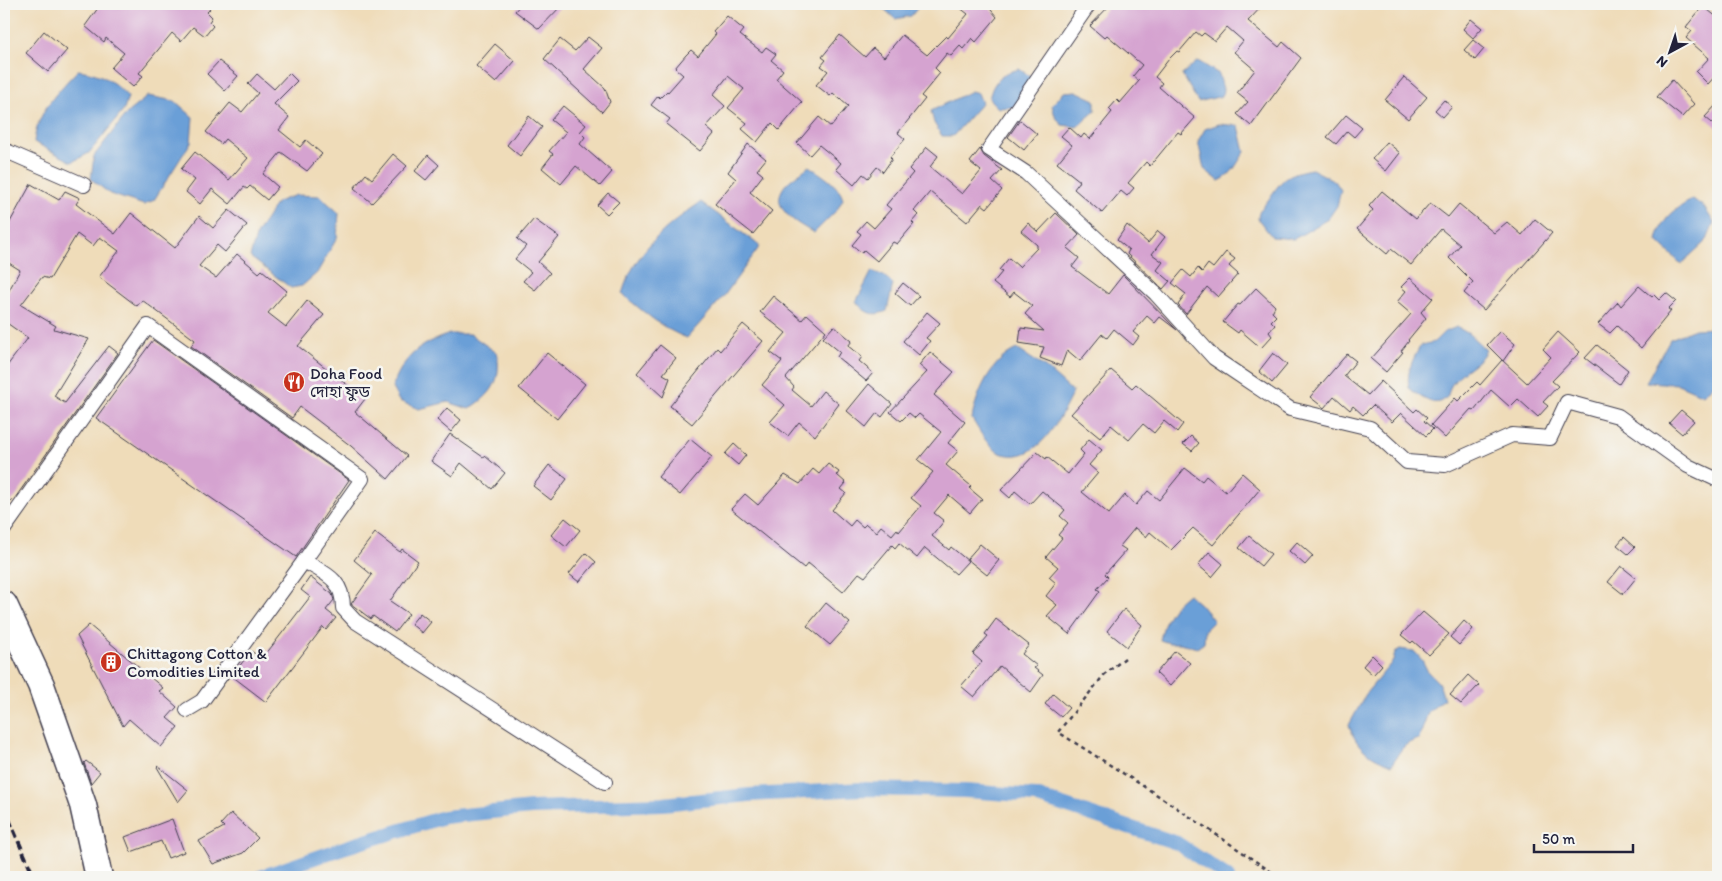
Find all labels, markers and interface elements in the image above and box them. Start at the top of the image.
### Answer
north arrow [1644,28,1694,78]
text: N [1653,52,1671,71]
place label: Doha Food দোহা ফুড [310,364,382,401]
restaurant icon: Doha Food দোহা ফুড [282,370,306,394]
place label: Chittagong Cotton & Comodities Limited [127,644,268,681]
building icon: Chittagong Cotton & Comodities Limited [99,650,123,674]
scale bar [1534,821,1633,853]
text: 50 m [1542,830,1575,848]

